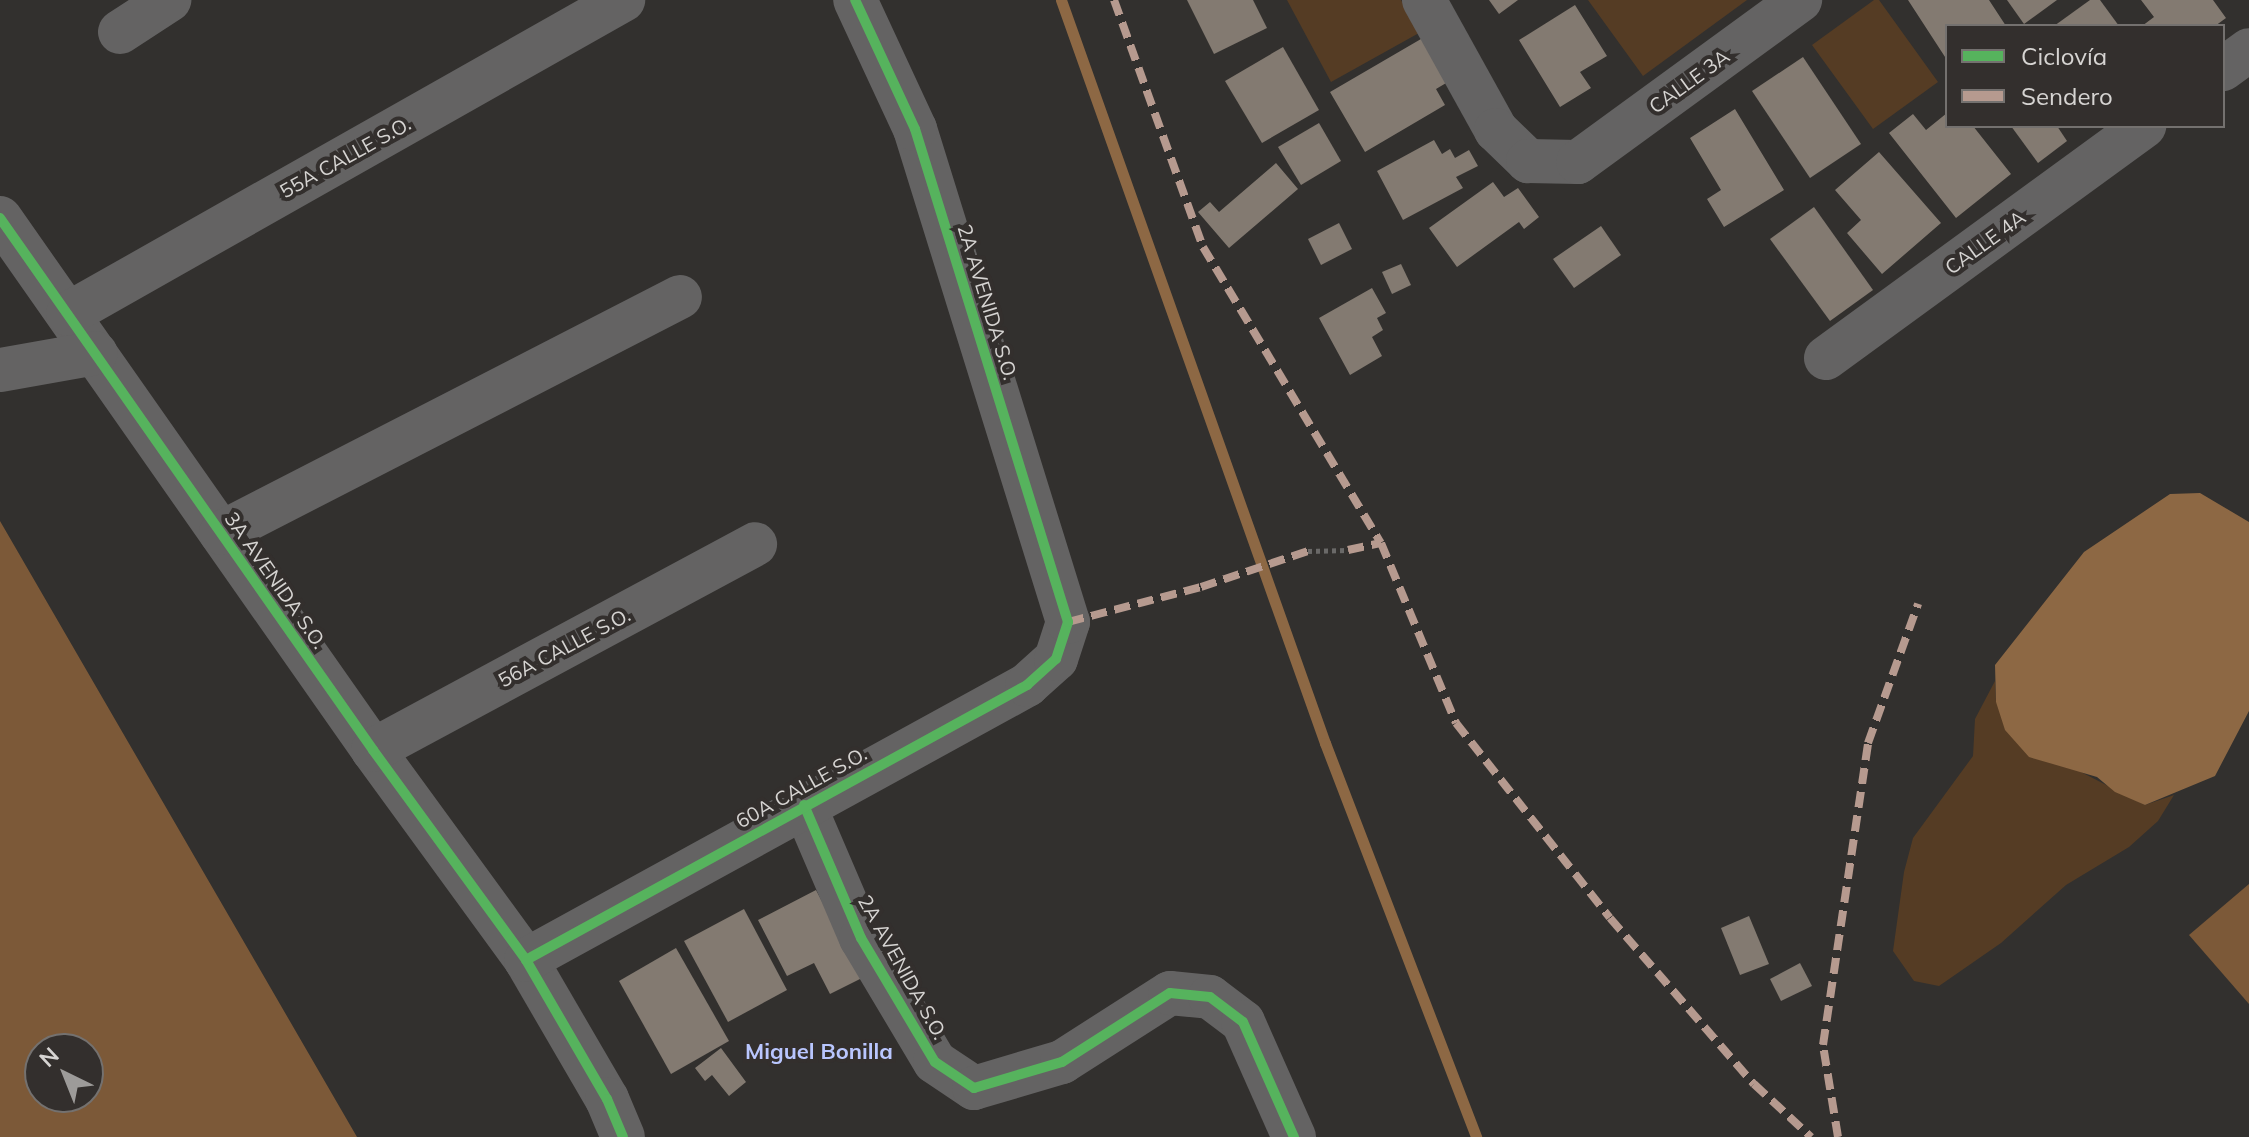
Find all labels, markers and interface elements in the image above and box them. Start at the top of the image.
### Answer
legend [1945,24,2225,128]
text: Ciclovía [2021,41,2107,71]
street label: CALLE 3A [1644,44,1734,118]
text: Sendero [2021,81,2113,111]
street label: 55A CALLE S.O. [275,111,415,203]
street label: CALLE 4A [1940,205,2030,279]
street label: 2A AVENIDA S.O. [953,221,1023,383]
street label: 3A AVENIDA S.O. [220,507,332,653]
street label: 56A CALLE S.O. [494,602,634,692]
street label: 60A CALLE S.O. [731,741,871,833]
street label: 2A AVENIDA S.O. [853,891,953,1043]
north arrow [24,1033,104,1113]
district label: Miguel Bonilla [745,1039,893,1065]
text: N [33,1041,65,1073]

